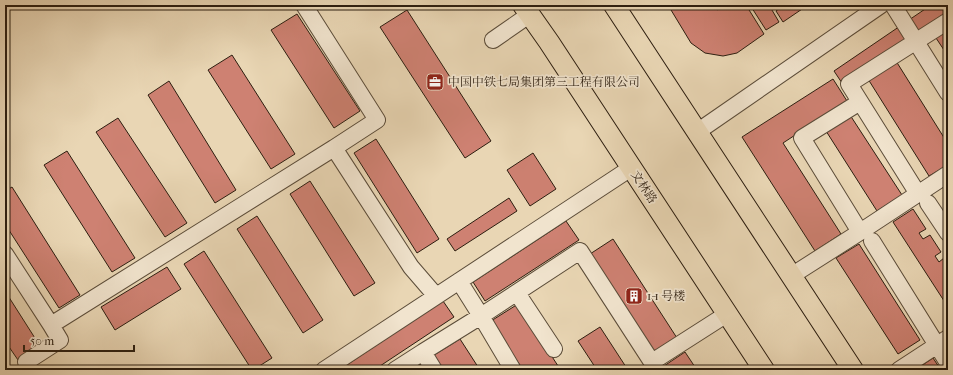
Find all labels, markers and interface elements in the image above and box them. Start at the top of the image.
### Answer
office icon: 中国中铁七局集团第三工程有限公司 [425,72,445,92]
place label: 中国中铁七局集团第三工程有限公司 [448,75,640,89]
street label: 文林路 [628,168,660,206]
building icon: 1-1 号楼 [624,286,644,306]
place label: 1-1 号楼 [647,289,685,303]
scale bar [24,327,134,353]
text: 50 m [30,334,54,348]

